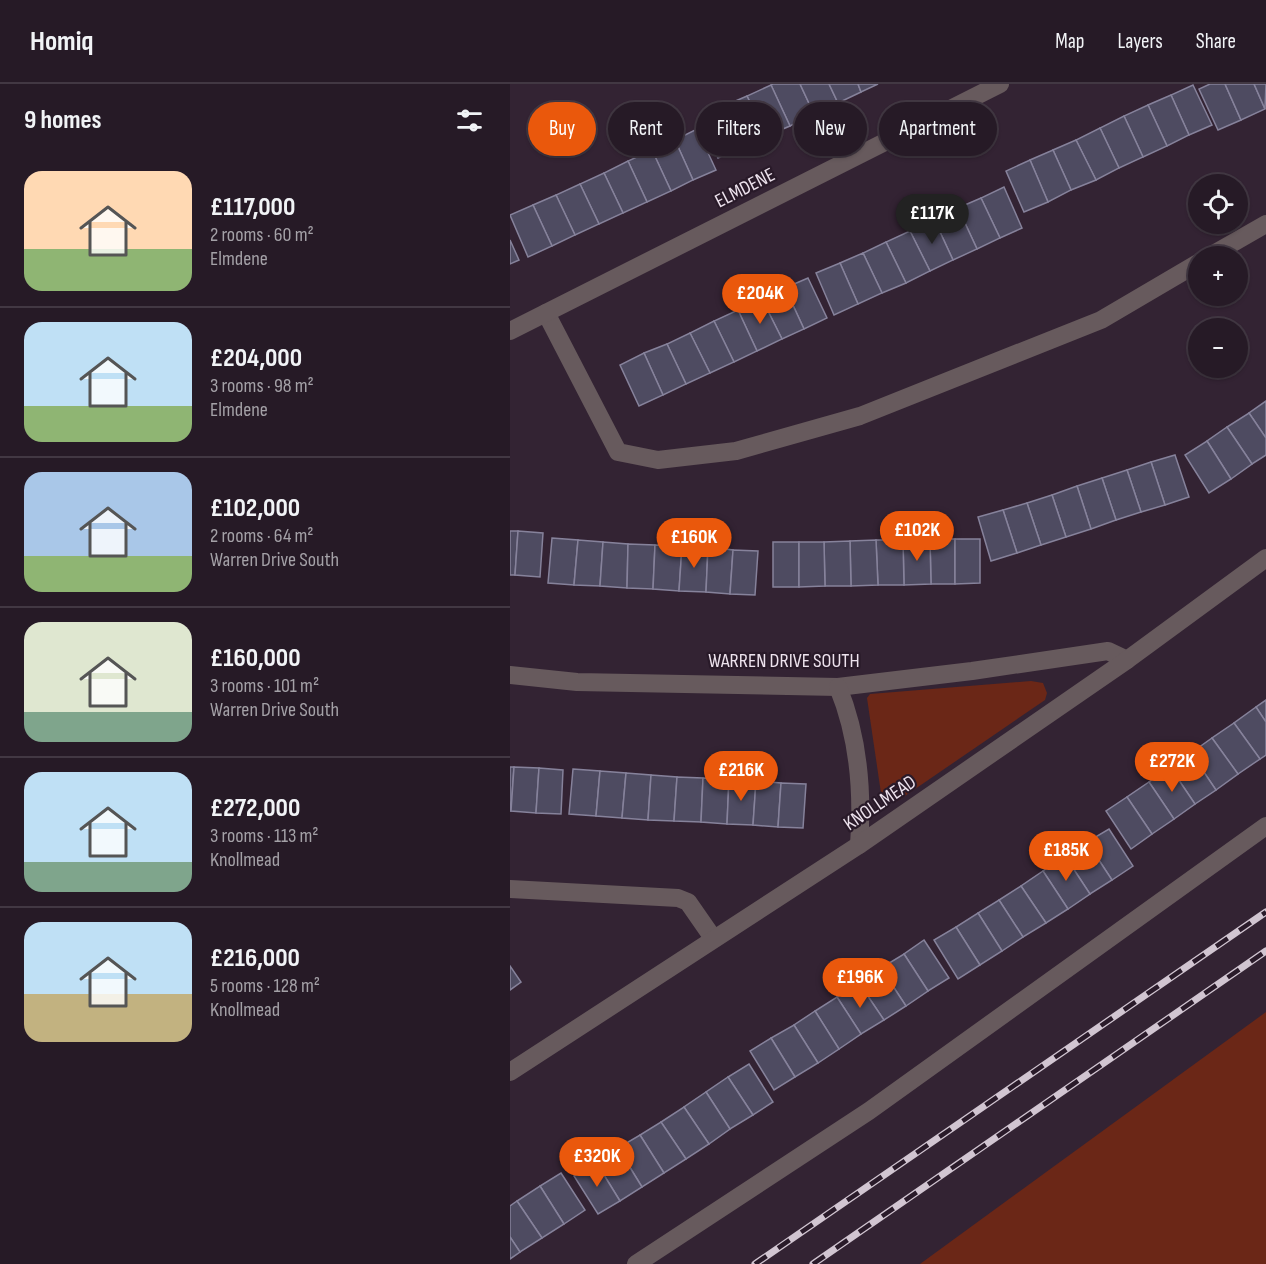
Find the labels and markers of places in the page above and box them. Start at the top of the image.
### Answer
pin: £117K [890,194,974,245]
pin: £204K [718,274,802,325]
pin: £102K [875,511,959,562]
pin: £160K [652,518,736,569]
pin: £272K [1130,742,1214,793]
pin: £216K [699,751,783,802]
pin: £185K [1024,831,1108,882]
pin: £196K [818,958,902,1009]
pin: £320K [555,1137,639,1188]

